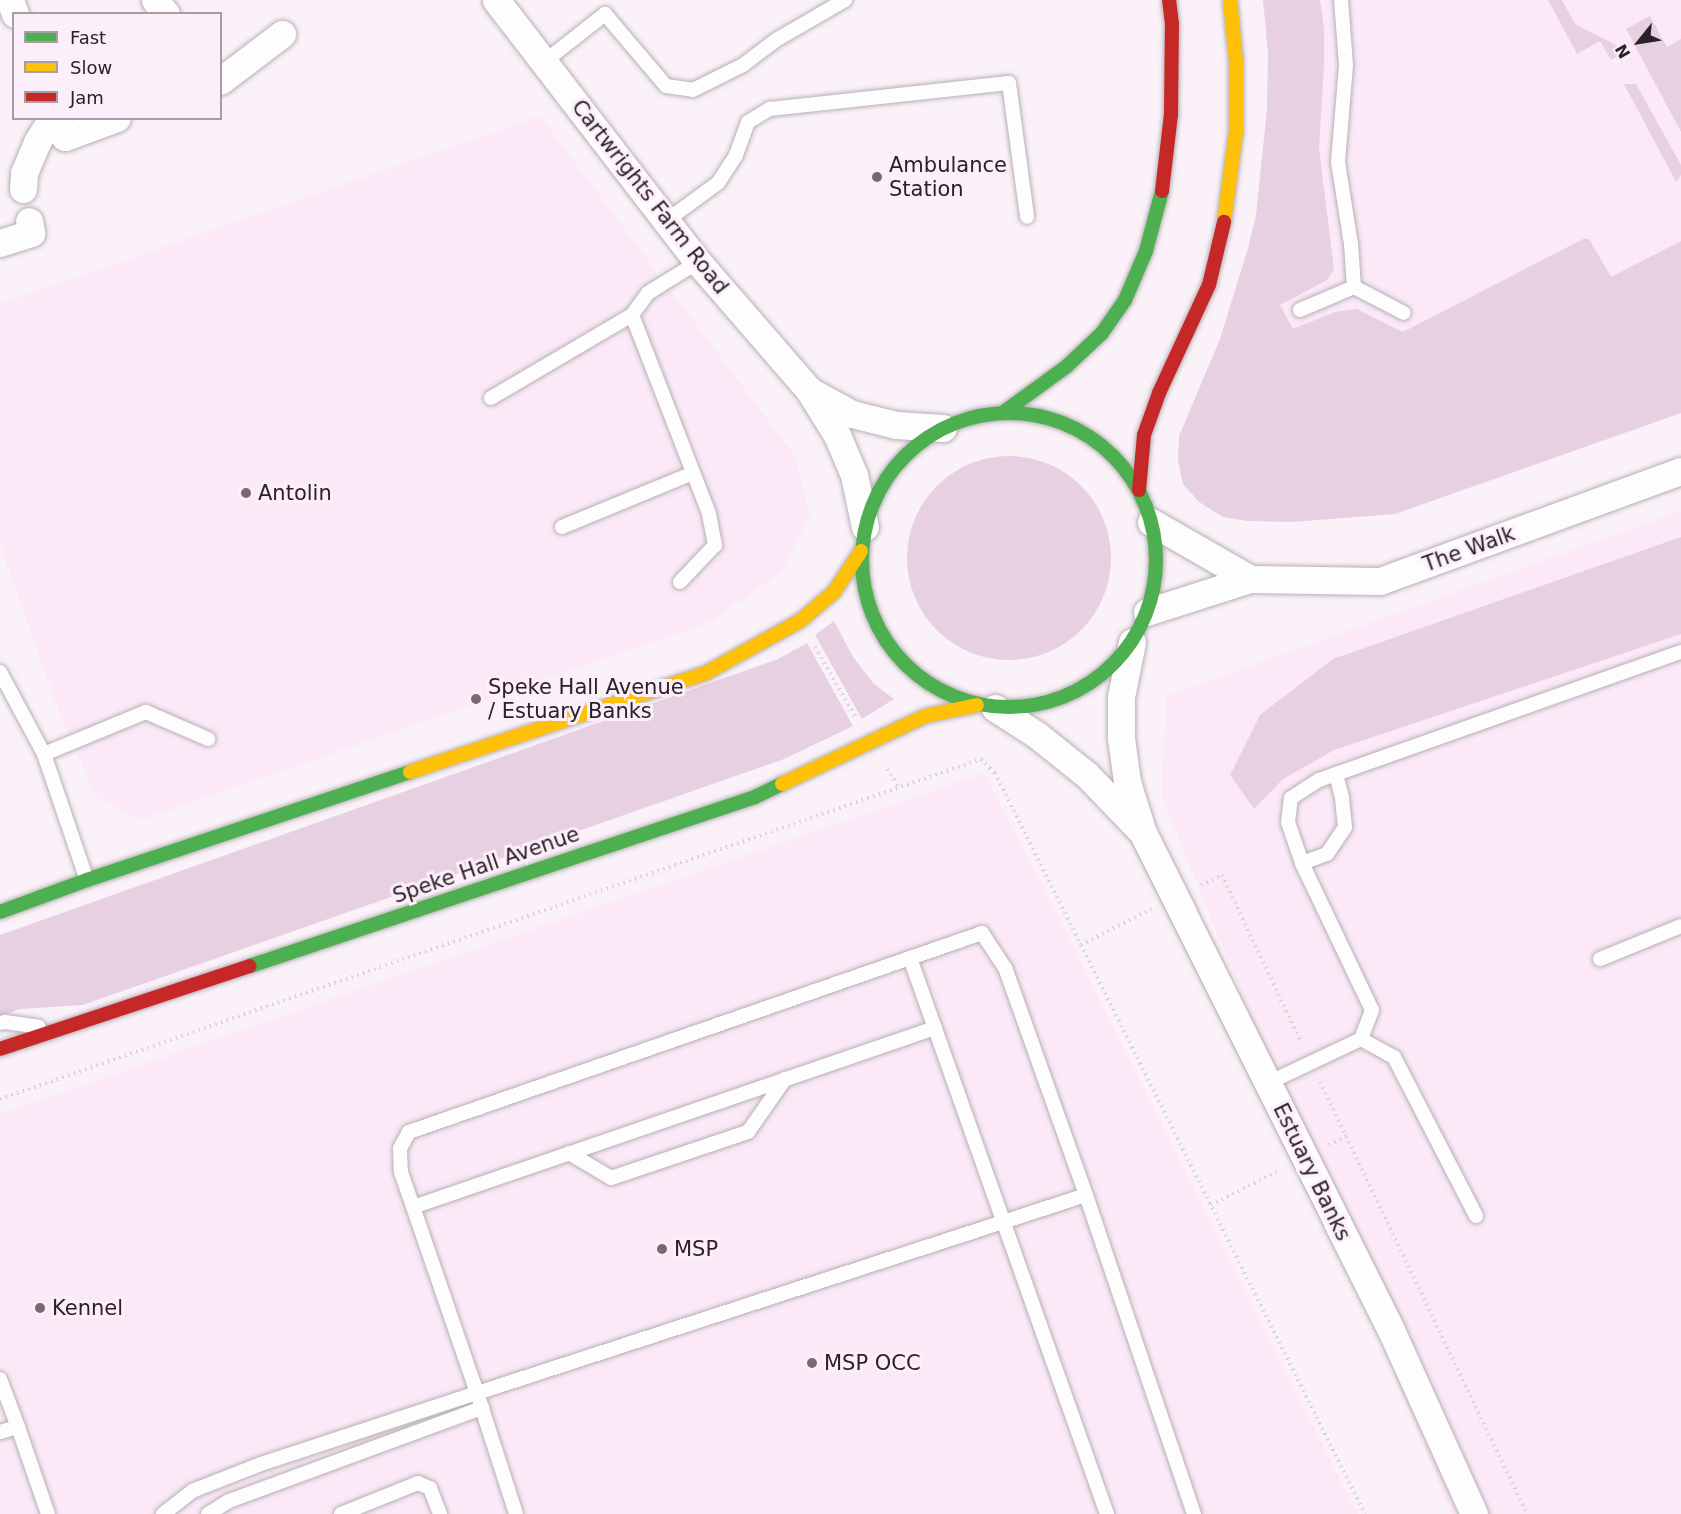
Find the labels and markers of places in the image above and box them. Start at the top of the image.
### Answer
place label: Ambulance Station [889,152,1007,202]
marker: Ambulance Station [870,170,884,184]
place label: Antolin [258,480,332,506]
marker: Antolin [239,486,253,500]
place label: Speke Hall Avenue / Estuary Banks [488,674,684,724]
marker: Speke Hall Avenue / Estuary Banks [469,692,483,706]
place label: MSP [674,1236,718,1262]
marker: MSP [655,1242,669,1256]
place label: Kennel [52,1295,123,1321]
marker: Kennel [33,1301,47,1315]
place label: MSP OCC [824,1350,921,1376]
marker: MSP OCC [805,1356,819,1370]

